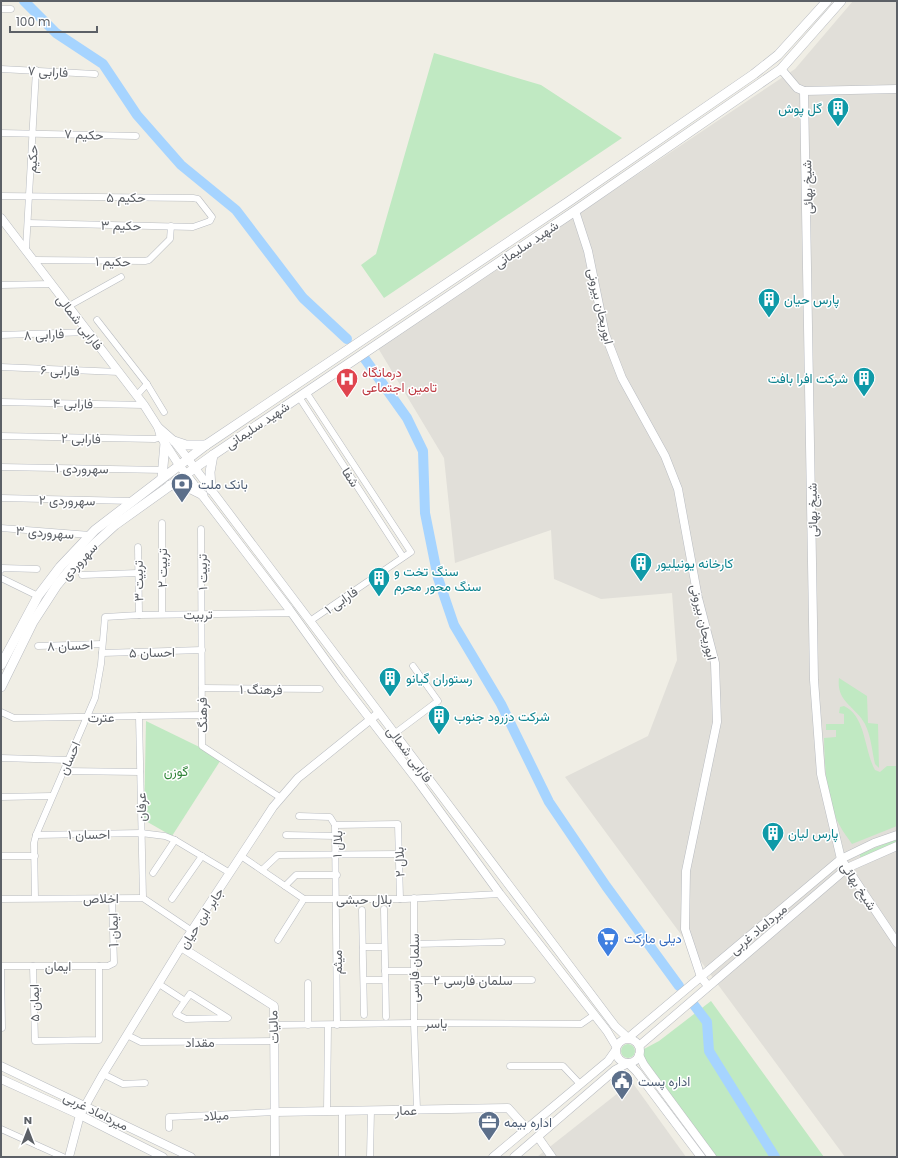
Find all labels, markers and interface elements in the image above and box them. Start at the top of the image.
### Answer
scale bar [10,8,97,34]
text: 100 m [16,13,50,30]
street label: فارابی ۷ [27,61,69,82]
building icon: گل پوش [825,95,851,128]
place label: گل پوش [778,99,822,118]
street label: حکیم ۷ [64,124,104,145]
street label: حکیم [22,144,43,174]
street label: شیخ بهائی [797,160,818,214]
street label: حکیم ۵ [106,188,146,207]
street label: حکیم ۳ [101,216,142,235]
street label: شهید سلیمانی [490,216,562,273]
street label: حکیم ۱ [95,252,131,271]
street label: ابوریحان بیرونی [583,266,618,346]
building icon: پارس حیان [756,286,782,319]
street label: فارابی شمالی [52,290,107,354]
place label: پارس حیان [784,290,839,309]
street label: فارابی ۸ [23,324,65,345]
street label: فارابی ۶ [40,360,80,381]
place label: درمانگاه تامین اجتماعی [362,363,437,397]
building icon: شرکت افرا بافت [851,365,877,398]
hospital icon: درمانگاه تامین اجتماعی [334,366,360,399]
place label: شرکت افرا بافت [768,369,848,388]
street label: فارابی ۴ [53,394,93,413]
street label: شهید سلیمانی [221,397,293,454]
street label: فارابی ۲ [61,429,101,448]
street label: سهروردی ۱ [55,459,109,478]
street label: شفا [337,464,364,491]
bank icon: بانک ملت [169,471,195,504]
place label: بانک ملت [198,475,248,494]
street label: شیخ بهائی [803,483,822,537]
street label: سهروردی ۲ [39,491,95,510]
street label: سهروردی ۳ [15,521,75,544]
street label: سهروردی [57,538,102,585]
street label: تربیت ۲ [153,548,172,588]
building icon: کارخانه یونیلیور [628,550,654,583]
street label: تربیت ۱ [193,554,212,590]
place label: کارخانه یونیلیور [655,554,734,573]
street label: تربیت ۳ [129,560,148,602]
place label: سنگ تخت و سنگ محور محرم [394,562,481,596]
building icon: سنگ تخت و سنگ محور محرم [366,565,392,598]
street label: فارابی ۱ [321,582,362,619]
street label: ابوریحان بیرونی [686,582,721,662]
street label: تربیت [183,605,213,624]
street label: احسان ۸ [47,635,93,656]
street label: احسان ۵ [129,643,175,662]
building icon: رستوران گیانو [377,665,403,698]
place label: رستوران گیانو [406,669,472,688]
street label: فرهنگ ۱ [239,680,283,699]
street label: فرهنگ [193,697,212,733]
building icon: شرکت دزرود جنوب [426,703,452,736]
place label: شرکت دزرود جنوب [454,707,550,726]
street label: عترت [87,708,115,727]
street label: فارابی شمالی [382,722,437,786]
street label: احسان [54,738,85,778]
park label: گوزن [164,762,188,781]
street label: عرفان [132,792,151,822]
building icon: پارس لیان [760,820,786,853]
place label: پارس لیان [788,824,838,843]
street label: احسان ۱ [68,825,110,844]
street label: بلال ۱ [328,830,347,858]
street label: بلال ۲ [389,846,410,877]
street label: شیخ بهائی [836,858,881,914]
street label: جابر ابن حیان [174,884,229,953]
street label: اخلاص [83,889,119,908]
street label: بلال حبشی [336,890,392,909]
street label: میرداماد غربی [725,899,791,959]
street label: ایمان 1 [103,912,124,947]
supermarket icon: دیلی مارکت [595,925,621,958]
place label: دیلی مارکت [624,929,682,948]
street label: سلمان فارسی [405,934,424,1002]
street label: میثم [328,950,347,974]
street label: ایمان [45,957,71,976]
street label: سلمان فارسی ۲ [433,971,513,990]
street label: ایمان ۵ [25,984,44,1022]
street label: مالیات [263,1010,284,1044]
street label: یاسر [424,1014,447,1033]
street label: مقداد [185,1033,215,1052]
public building icon: اداره پست [609,1068,635,1101]
place label: اداره پست [638,1072,690,1091]
street label: میرداماد غربی [60,1087,132,1135]
street label: عمار [394,1101,417,1120]
street label: میلاد [203,1105,229,1126]
office icon: اداره بیمه [476,1109,502,1142]
north arrow [8,1110,48,1150]
text: N [24,1112,32,1128]
place label: اداره بیمه [504,1113,552,1132]

